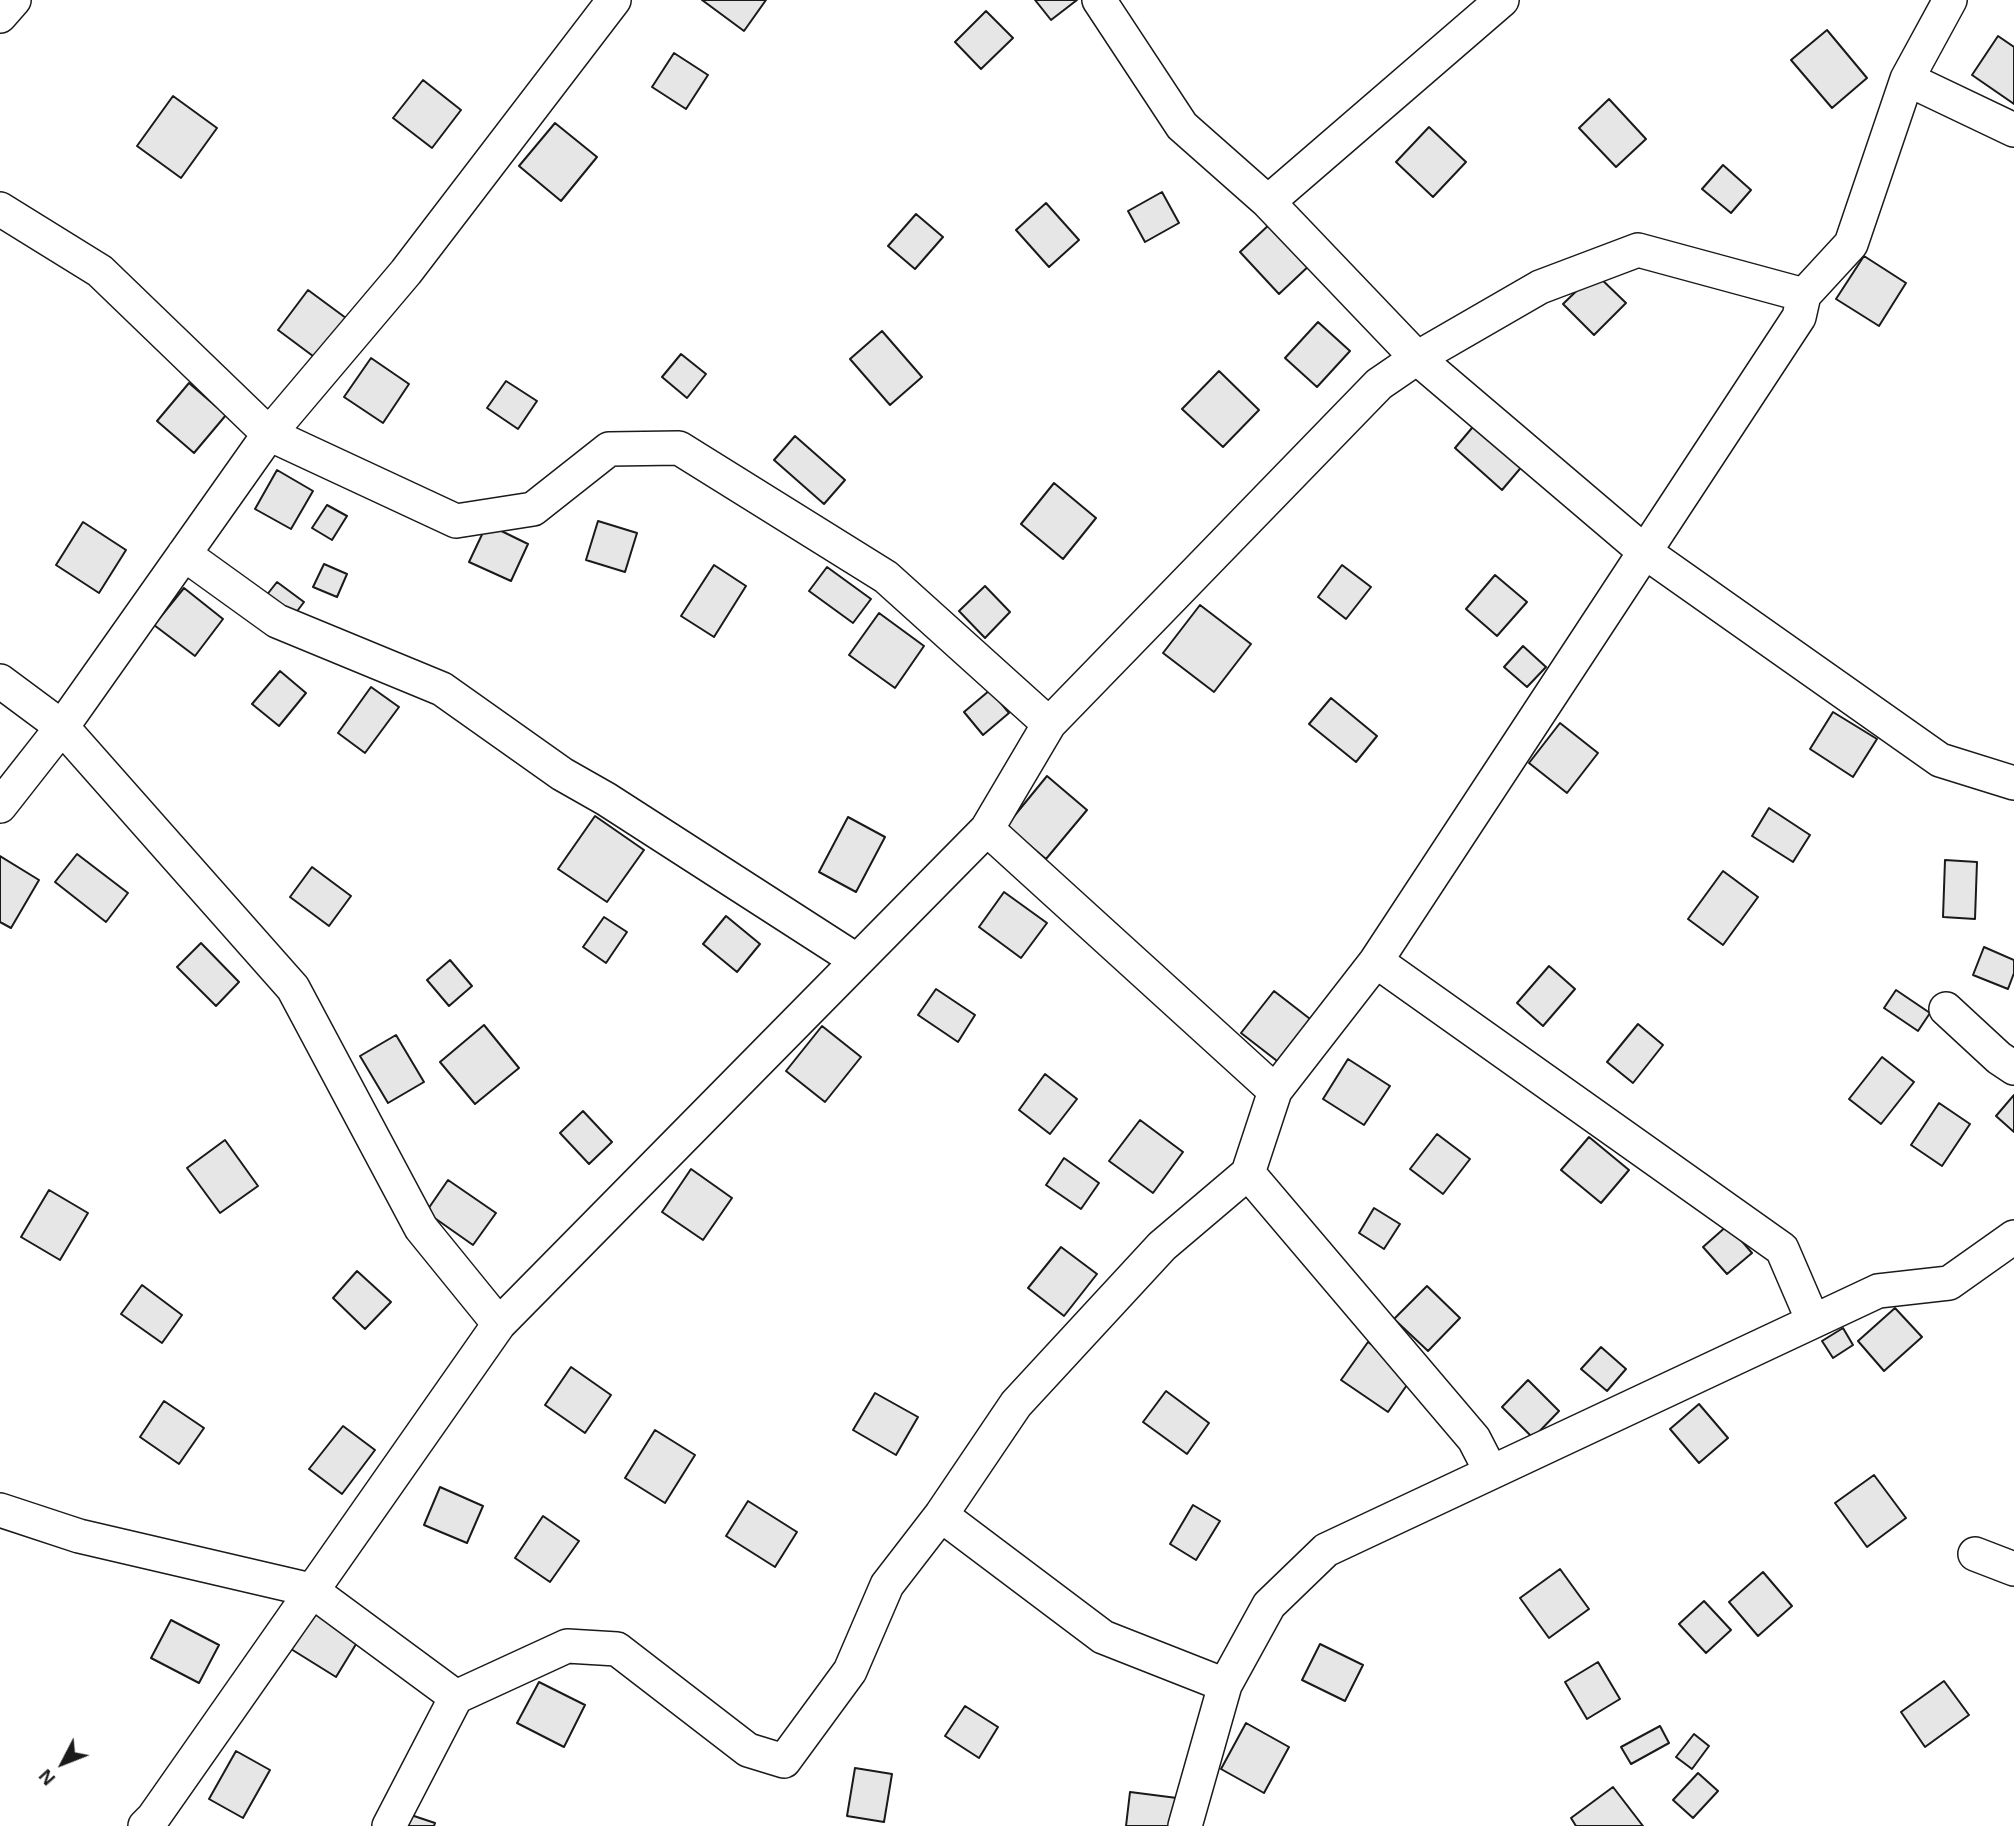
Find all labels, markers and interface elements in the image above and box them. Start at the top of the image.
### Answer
north arrow [28,1728,98,1798]
text: N [35,1765,59,1790]

